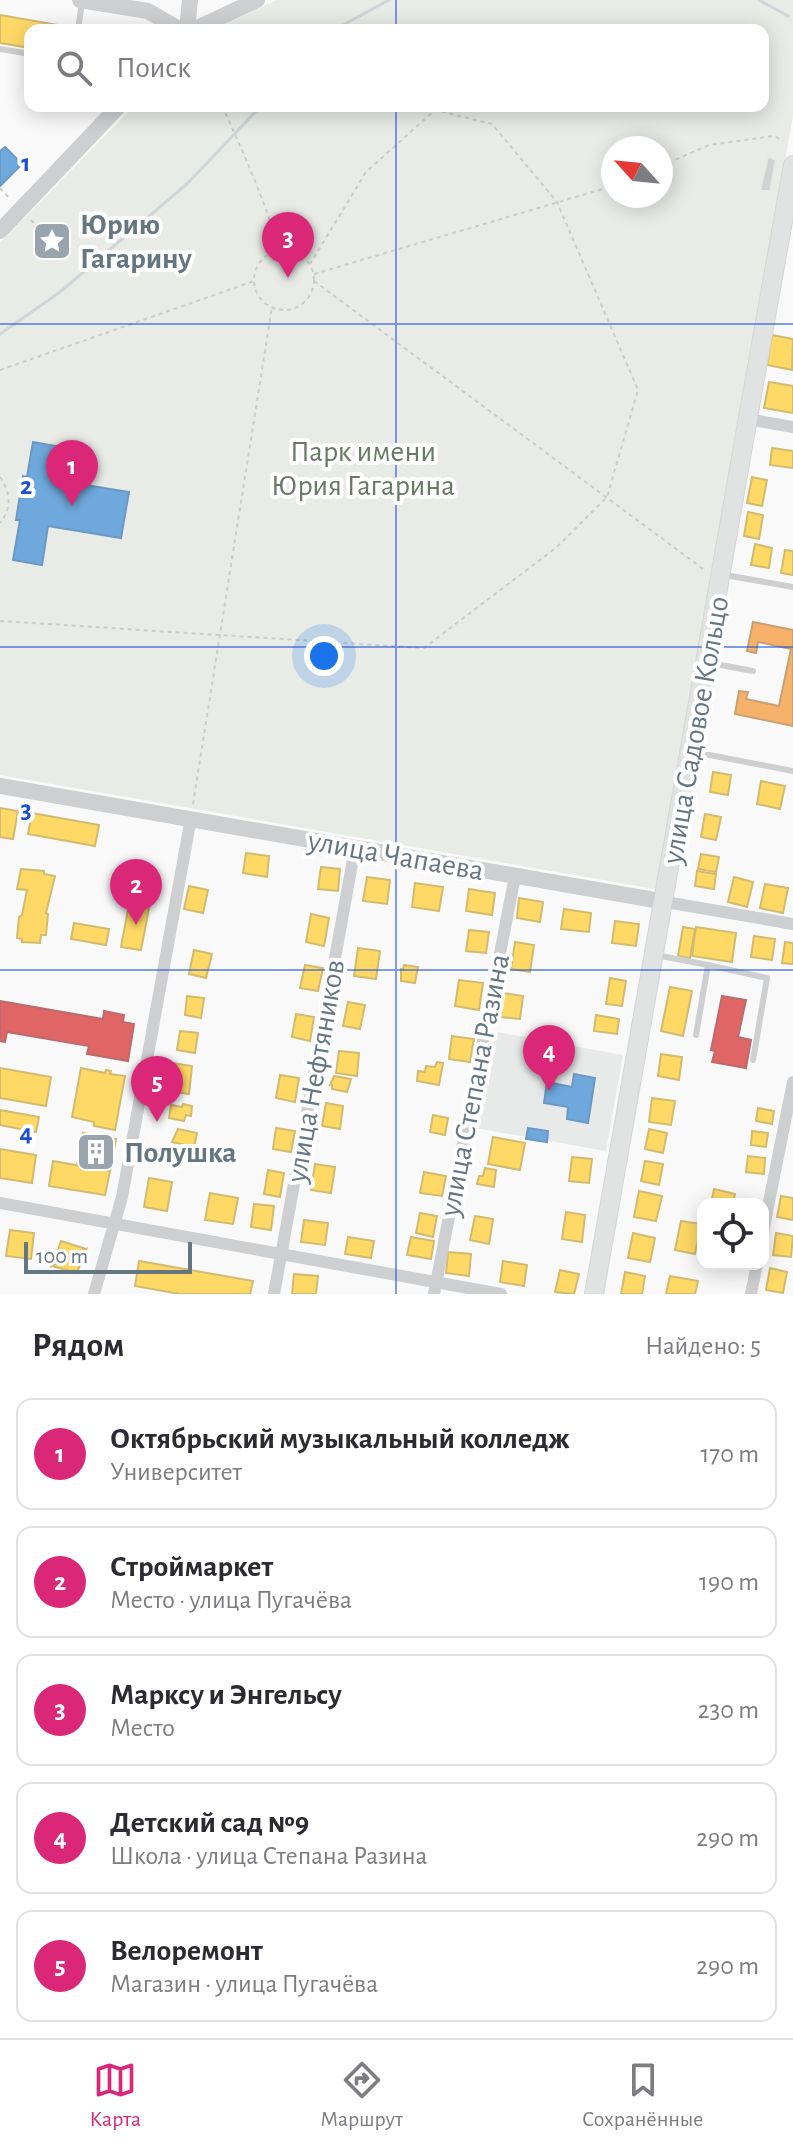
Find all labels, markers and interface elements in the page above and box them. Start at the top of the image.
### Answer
search box [24,24,769,112]
icon: search [52,46,96,90]
text: Поиск [116,53,191,83]
north arrow [601,136,673,208]
text: 1 [21,150,31,176]
place label: Юрию Гагарину [80,210,192,274]
pin: 3 [262,212,314,278]
place icon: Юрию Гагарину [31,220,73,262]
park label: Парк имени Юрия Гагарина [271,437,455,501]
pin: 1 [46,440,98,506]
text: 2 [20,473,32,499]
street label: улица Садовое Кольцо [657,594,734,867]
your location [304,636,344,676]
text: 3 [20,797,32,823]
street label: улица Чапаева [305,826,486,886]
pin: 2 [110,859,162,925]
street label: улица Степана Разина [435,951,515,1220]
street label: улица Нефтяников [281,957,350,1186]
pin: 4 [523,1025,575,1091]
pin: 5 [131,1056,183,1122]
text: 4 [19,1120,33,1146]
building icon: Полушка [75,1131,117,1173]
place label: Полушка [124,1138,237,1168]
map controls [697,1198,769,1270]
button: locate [697,1198,769,1270]
scale bar [24,1238,192,1274]
text: 100 m [36,1245,88,1267]
text: Рядом [32,1329,124,1363]
text: Найдено: 5 [645,1333,761,1359]
text: Октябрьский музыкальный колледж [110,1424,570,1454]
text: 1 [55,1441,65,1467]
text: 170 m [700,1441,759,1467]
text: Университет [110,1459,242,1485]
text: Строймаркет [110,1552,273,1582]
text: 2 [54,1569,66,1595]
text: 190 m [699,1569,759,1595]
text: Место · улица Пугачёва [110,1587,352,1613]
text: Марксу и Энгельсу [110,1680,342,1710]
text: 3 [54,1697,66,1723]
text: 230 m [698,1697,759,1723]
text: Место [110,1715,175,1741]
text: Детский сад №9 [110,1808,309,1838]
text: 4 [53,1825,67,1851]
text: 290 m [696,1825,759,1851]
text: Школа · улица Степана Разина [110,1843,427,1869]
text: Велоремонт [110,1936,263,1966]
text: 5 [54,1953,66,1979]
text: 290 m [696,1953,759,1979]
text: Магазин · улица Пугачёва [110,1971,378,1997]
tab: Карта [90,2058,141,2132]
tab: Маршрут [320,2058,403,2132]
tab: Сохранённые [582,2058,703,2132]

